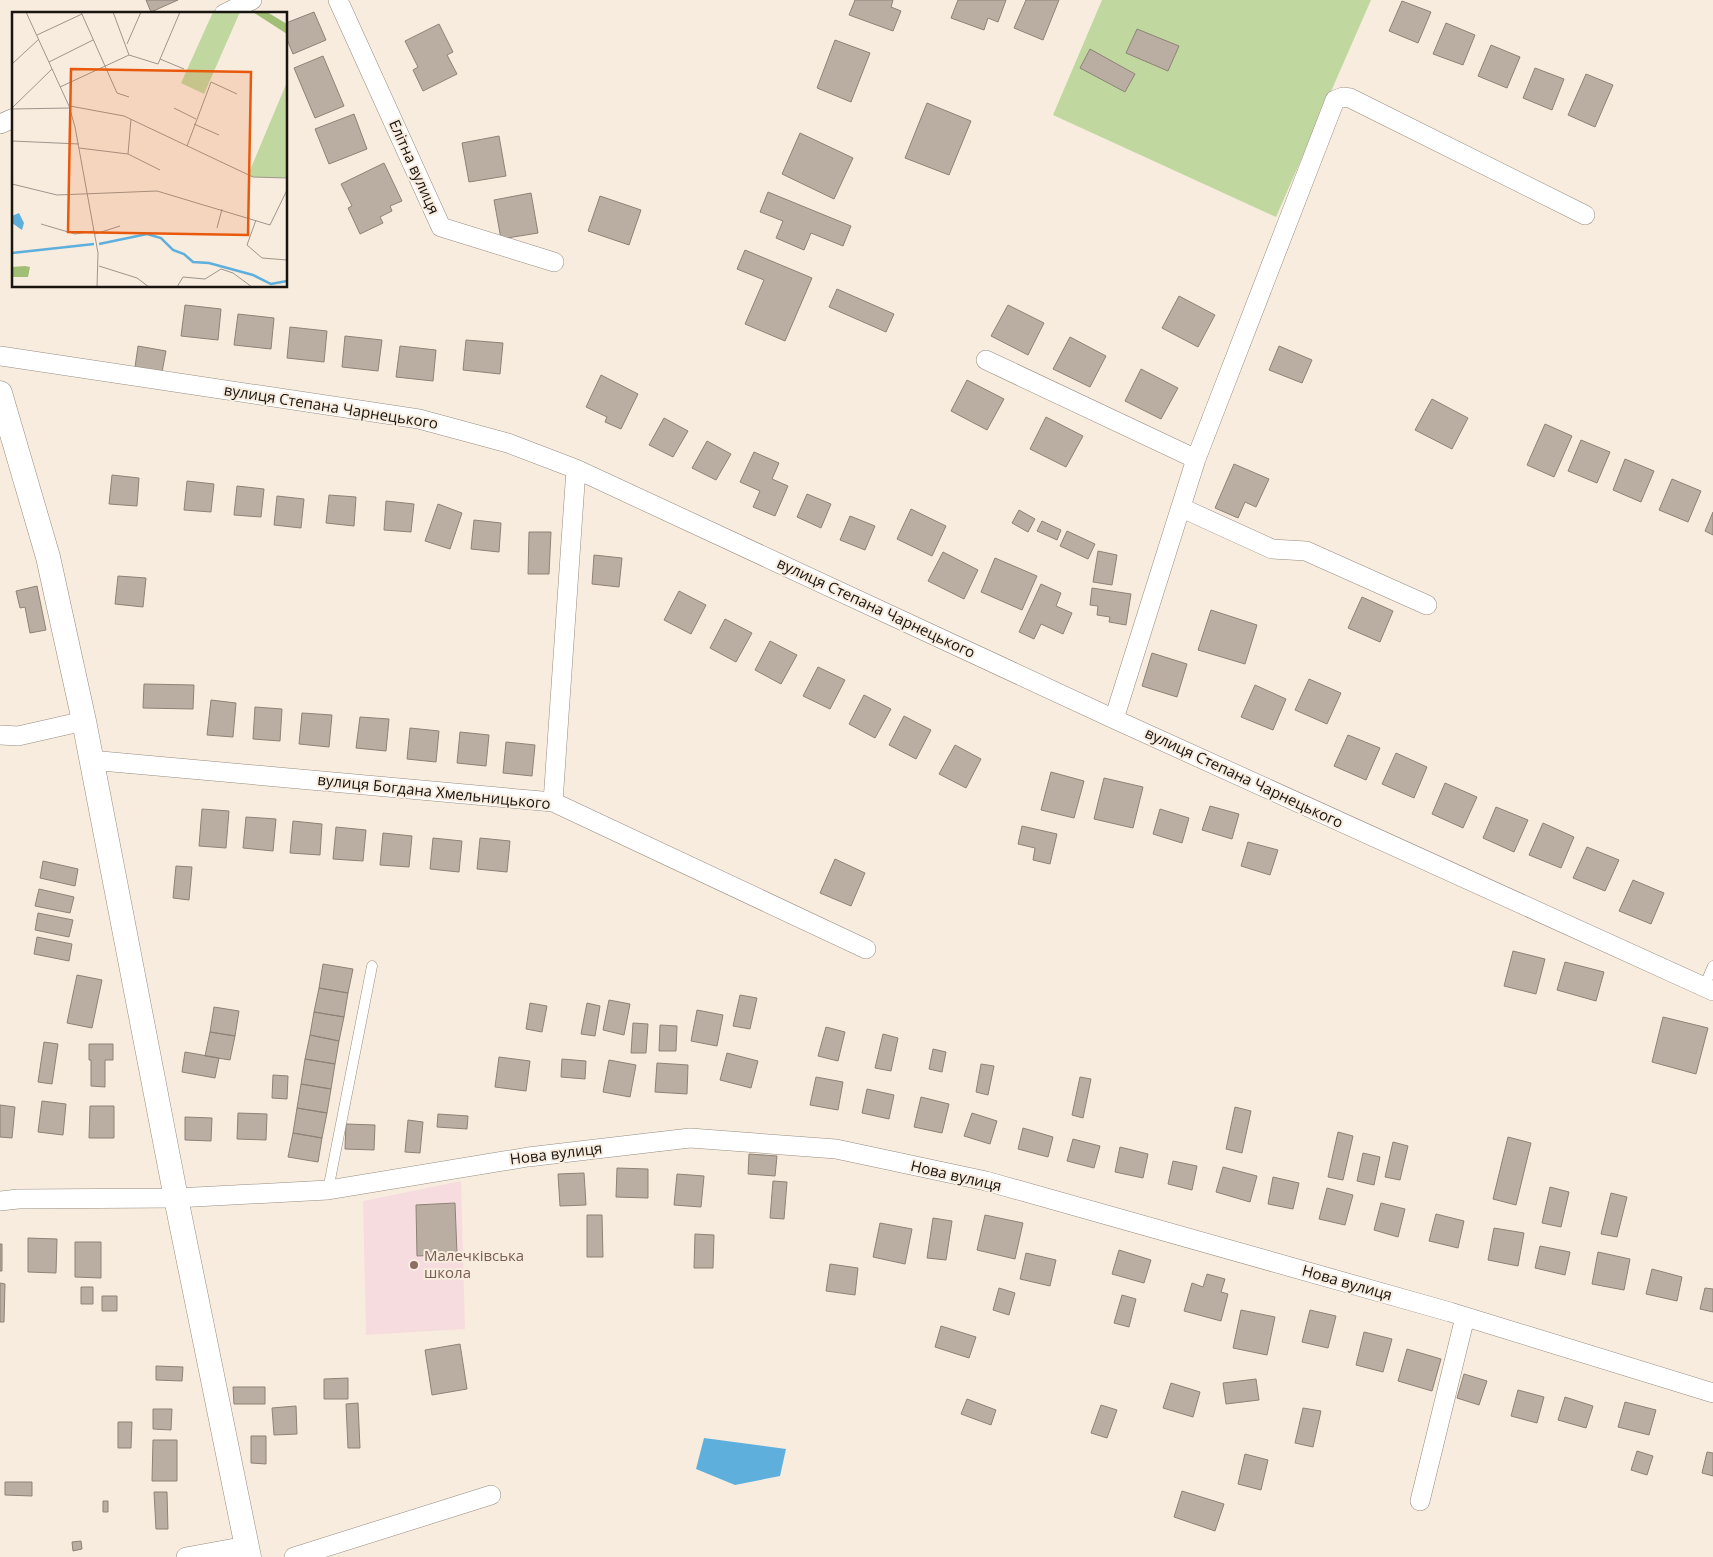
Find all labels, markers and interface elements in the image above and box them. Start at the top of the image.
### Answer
inset map [12,12,288,288]
street label: Елітна вулиця [385,116,445,217]
street label: вулиця Степана Чарнецького [223,379,440,433]
street label: вулиця Степана Чарнецького [774,552,979,662]
street label: вулиця Степана Чарнецького [1142,722,1347,832]
street label: вулиця Богдана Хмельницького [317,769,552,813]
street label: Нова вулиця [509,1137,603,1169]
street label: Нова вулиця [909,1155,1004,1195]
place label: Малечківська школа [424,1245,524,1282]
marker: Малечківська школа [408,1259,420,1271]
street label: Нова вулиця [1300,1260,1395,1304]

